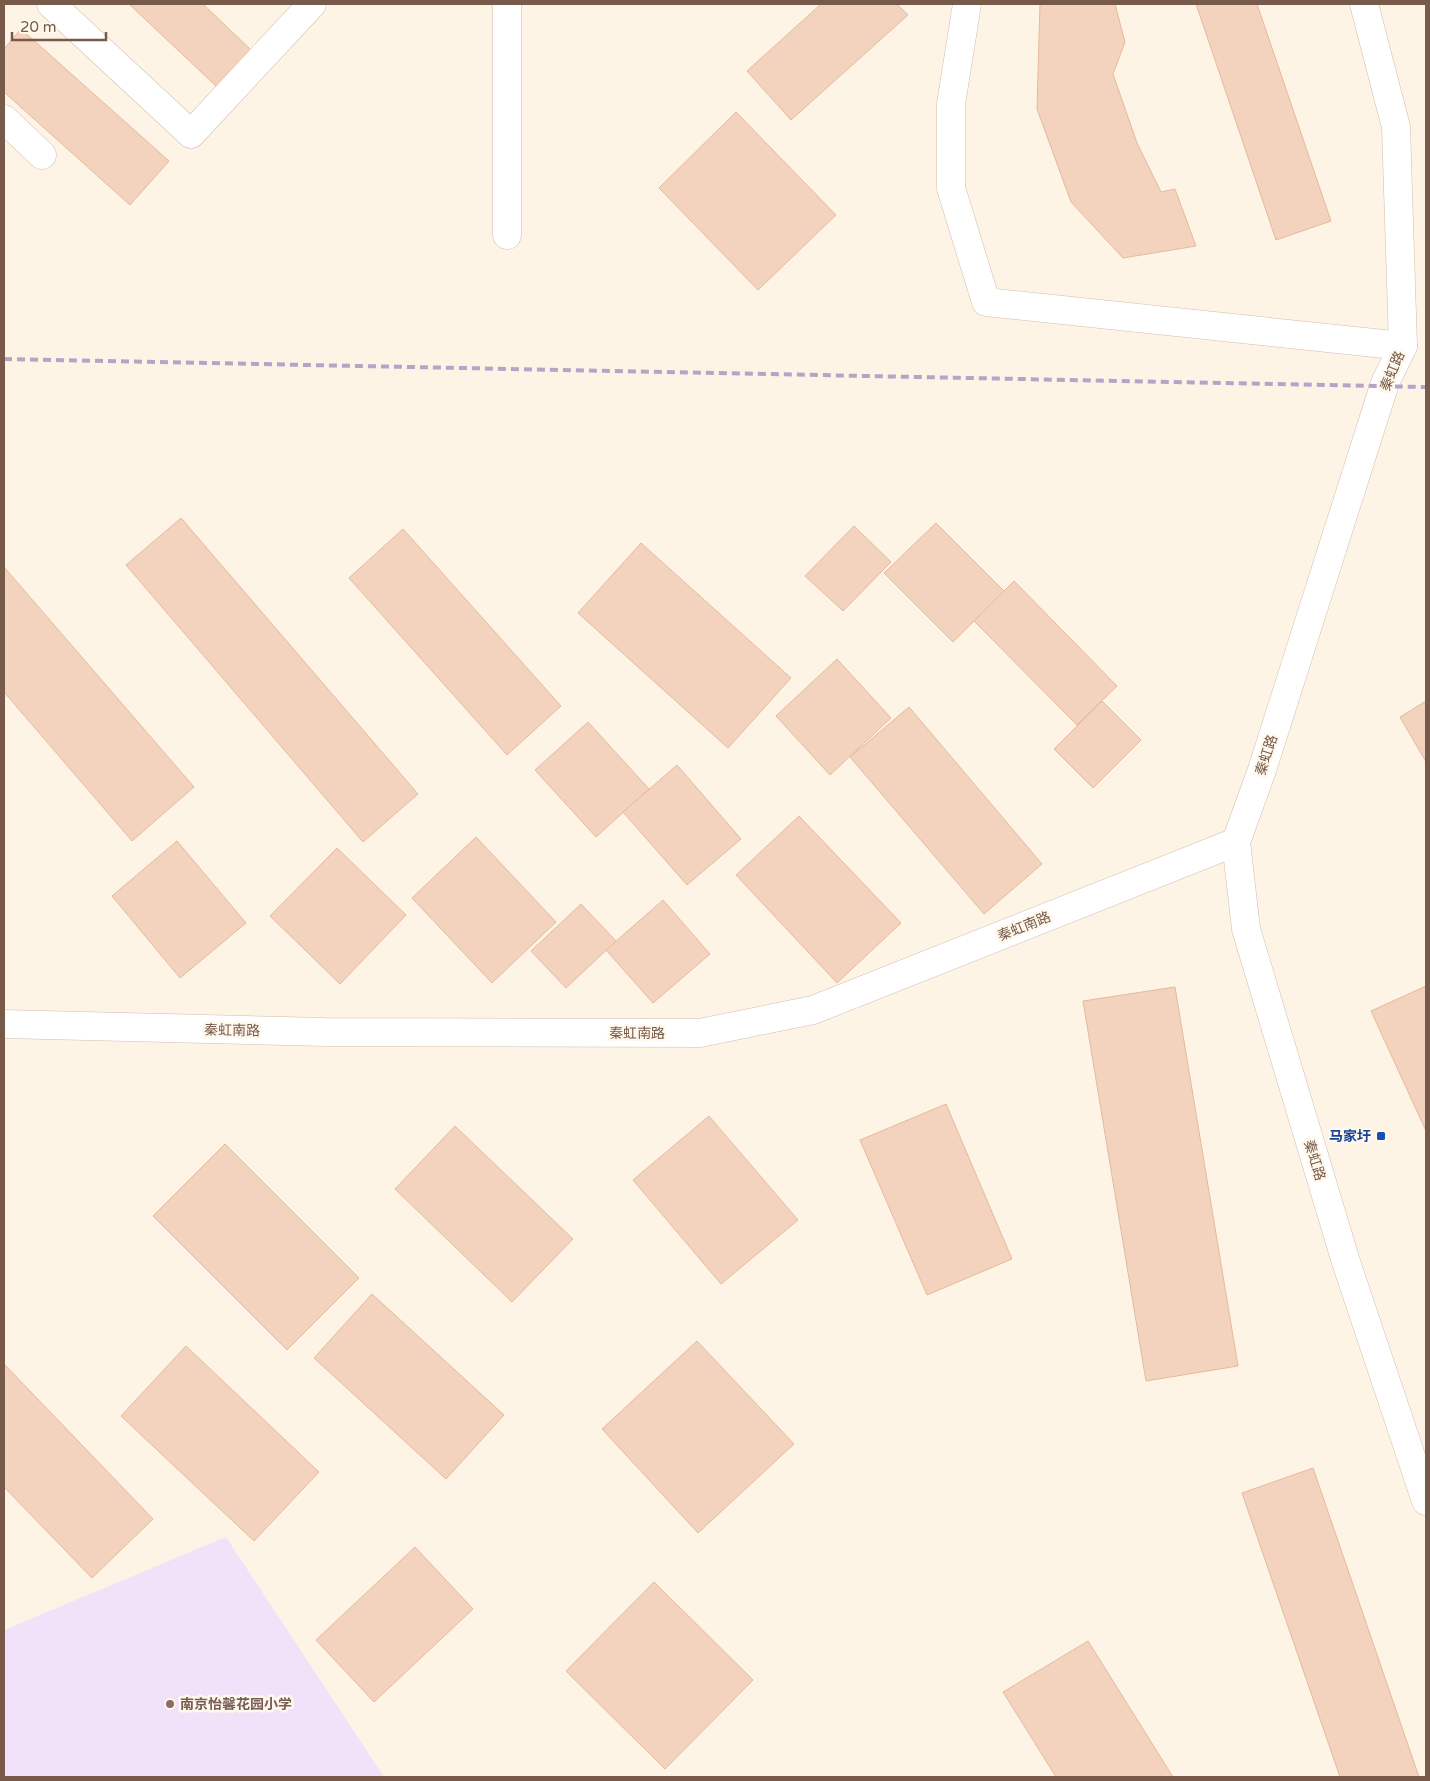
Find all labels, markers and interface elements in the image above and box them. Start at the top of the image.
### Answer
scale bar [12,10,106,42]
text: 20 m [20,18,57,36]
street label: 秦虹路 [1376,349,1408,394]
street label: 秦虹路 [1252,733,1281,778]
street label: 秦虹南路 [995,908,1053,945]
street label: 秦虹南路 [204,1022,260,1039]
street label: 秦虹南路 [609,1025,665,1042]
place label: 马家圩 [1329,1128,1371,1145]
marker: 马家圩 [1375,1130,1387,1142]
street label: 秦虹路 [1300,1138,1329,1183]
place label: 南京怡馨花园小学 [180,1696,292,1713]
marker: 南京怡馨花园小学 [164,1698,176,1710]

